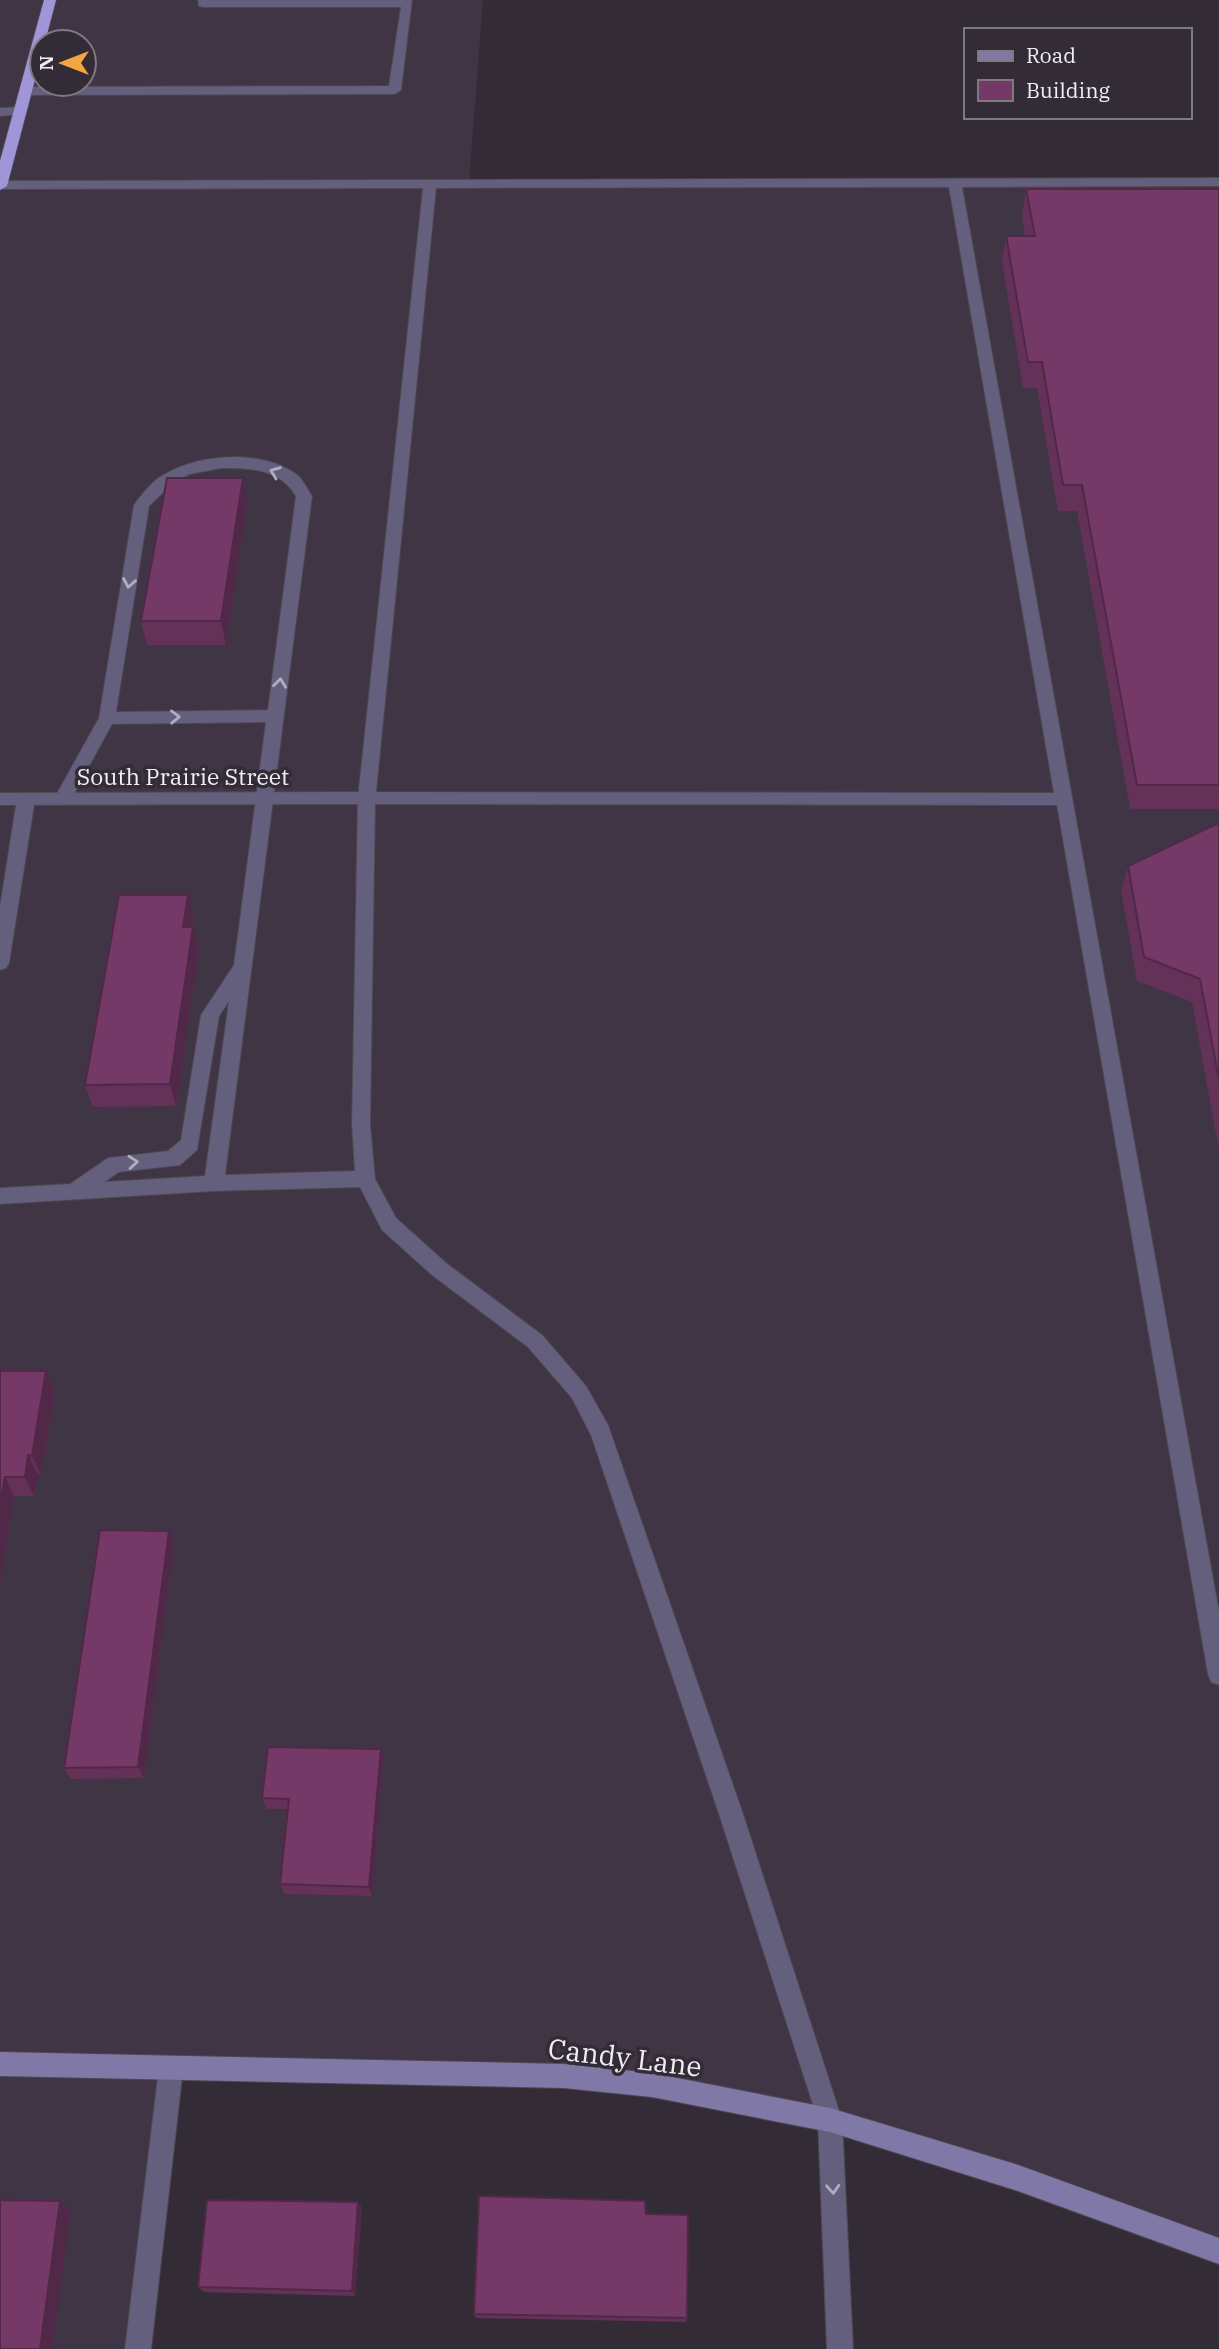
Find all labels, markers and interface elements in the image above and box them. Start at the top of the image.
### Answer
north arrow [28,28,98,98]
legend [964,28,1191,119]
text: Road [1026,41,1076,69]
text: N [34,55,58,71]
text: Building [1026,76,1111,104]
one-way arrow [270,466,282,480]
one-way arrow [122,577,137,589]
one-way arrow [272,677,287,688]
one-way arrow [170,710,181,725]
street label: South Prairie Street [77,761,289,791]
one-way arrow [128,1155,139,1170]
street label: Candy Lane [546,2029,704,2085]
one-way arrow [825,2183,840,2194]

